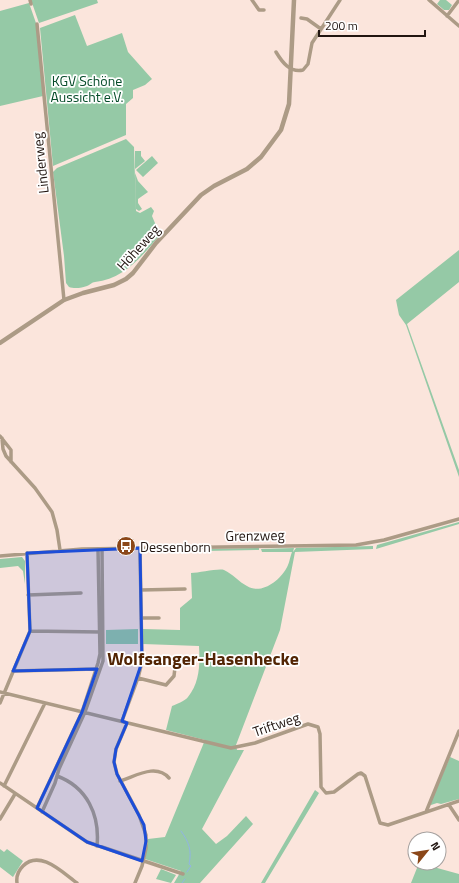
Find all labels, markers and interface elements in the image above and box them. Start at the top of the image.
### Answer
scale bar [319,12,425,38]
text: 200 m [325,16,358,35]
park label: KGV Schöne Aussicht e.V. [50,70,124,107]
street label: Linderweg [26,131,54,195]
street label: Höheweg [111,219,165,275]
street label: Grenzweg [225,524,285,546]
bus stop icon: Dessenborn [115,535,137,557]
place label: Dessenborn [140,536,211,557]
district label: Wolfsanger-Hasenhecke [107,645,299,672]
street label: Triftweg [250,706,302,742]
north arrow [407,831,447,871]
text: N [427,839,444,853]

